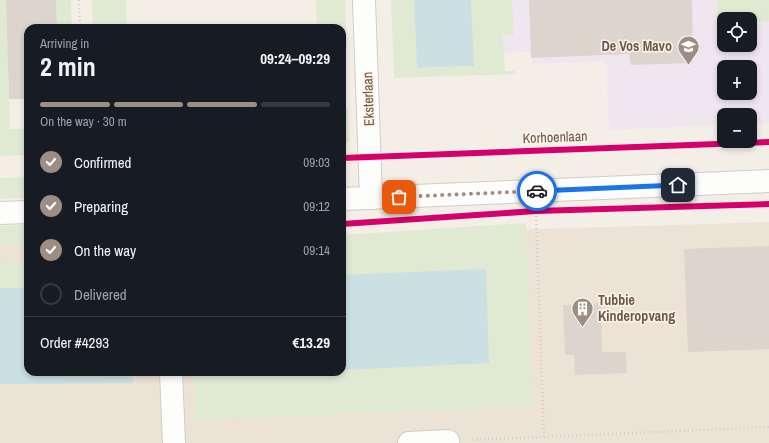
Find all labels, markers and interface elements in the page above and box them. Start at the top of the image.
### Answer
map controls [717,12,757,148]
button: locate [717,12,757,52]
school or university icon: De Vos Mavo [675,33,701,66]
text: Arriving in [40,35,89,52]
place label: De Vos Mavo [601,37,672,55]
text: 09:24–09:29 [260,48,330,69]
text: 2 min [40,49,96,84]
button: + [717,60,757,100]
street label: Eksterlaan [358,72,378,126]
button: − [717,108,757,148]
text: On the way · 30 m [40,113,127,130]
street label: Korhoenlaan [522,127,588,147]
icon: check [40,151,62,173]
text: Confirmed [74,152,131,173]
text: 09:03 [303,154,330,171]
pin [661,168,695,202]
courier [517,171,557,211]
icon: home [667,174,689,196]
pin [382,180,416,214]
icon: car [526,180,548,202]
icon: bag [388,186,410,208]
icon: check [40,195,62,217]
text: Preparing [74,196,128,217]
text: 09:12 [303,198,330,215]
icon: check [40,239,62,261]
text: On the way [74,240,136,261]
text: 09:14 [303,242,330,259]
text: Delivered [74,284,127,305]
place label: Tubbie Kinderopvang [598,291,675,325]
building icon: Tubbie Kinderopvang [570,295,596,328]
text: Order #4293 [40,332,109,353]
text: €13.29 [292,332,330,353]

